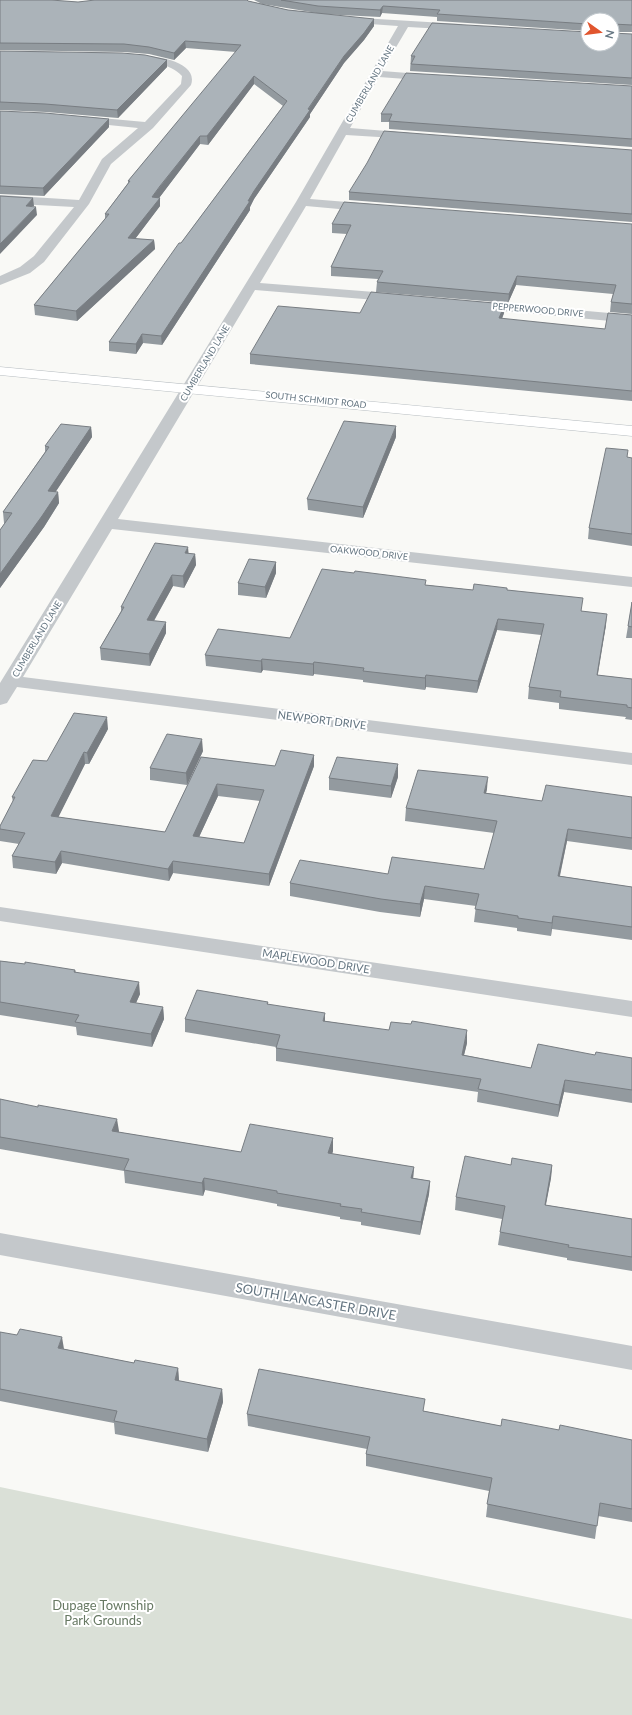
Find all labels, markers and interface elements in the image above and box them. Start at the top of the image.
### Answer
north arrow [580,12,620,52]
text: N [603,29,618,40]
street label: CUMBERLAND LANE [343,43,396,124]
street label: PEPPERWOOD DRIVE [492,300,584,319]
street label: CUMBERLAND LANE [177,323,232,403]
street label: SOUTH SCHMIDT ROAD [265,389,367,410]
street label: OAKWOOD DRIVE [330,543,408,562]
street label: CUMBERLAND LANE [9,599,64,679]
street label: NEWPORT DRIVE [277,708,367,731]
street label: MAPLEWOOD DRIVE [261,946,371,975]
street label: SOUTH LANCASTER DRIVE [235,1279,397,1323]
park label: Dupage Township Park Grounds [52,1597,154,1628]

